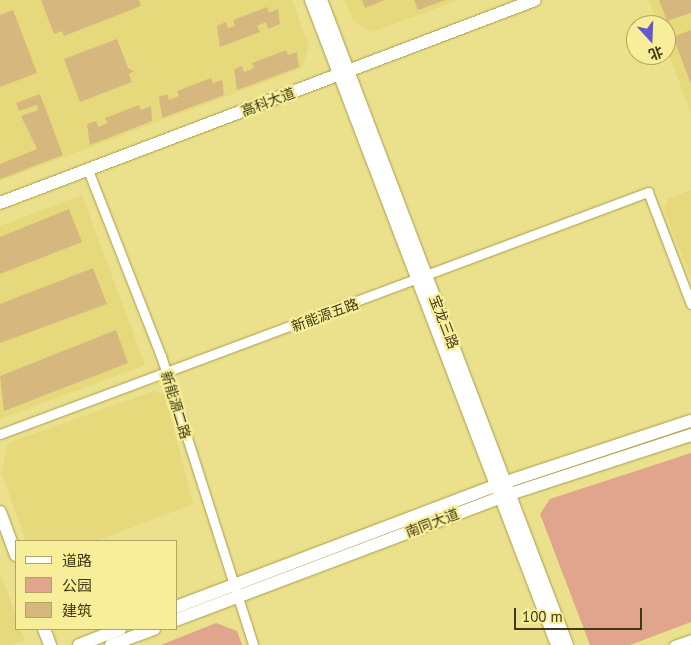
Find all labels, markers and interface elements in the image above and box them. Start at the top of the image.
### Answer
north arrow [626,15,676,65]
text: 北 [646,42,665,64]
street label: 高科大道 [239,84,297,120]
street label: 宝龙三路 [426,293,462,351]
street label: 新能源五路 [289,295,361,335]
street label: 新能源二路 [158,369,194,441]
street label: 南同大道 [403,505,461,541]
legend [15,540,178,630]
text: 道路 [62,551,92,570]
text: 公园 [62,576,92,595]
scale bar [516,598,644,630]
text: 建筑 [62,601,92,620]
text: 100 m [522,607,563,626]

